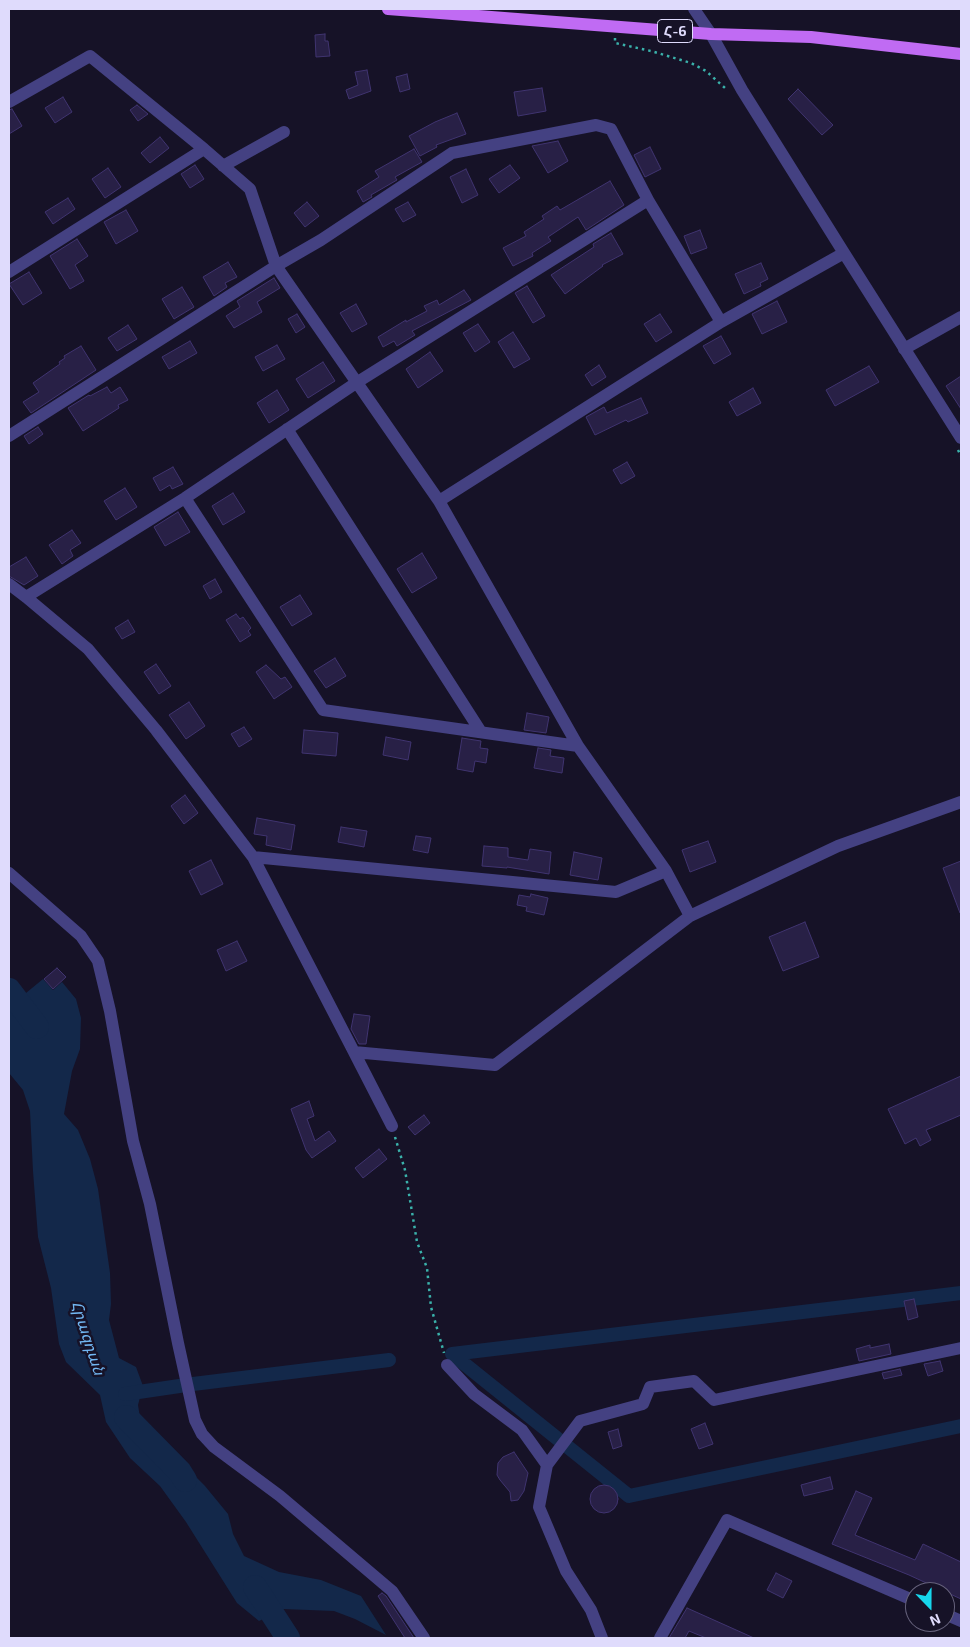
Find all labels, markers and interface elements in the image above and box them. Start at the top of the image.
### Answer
road number: Հ-6 [658,20,692,42]
water label: Հրազդան [67,1299,109,1377]
north arrow [905,1582,955,1632]
text: N [928,1611,943,1630]

